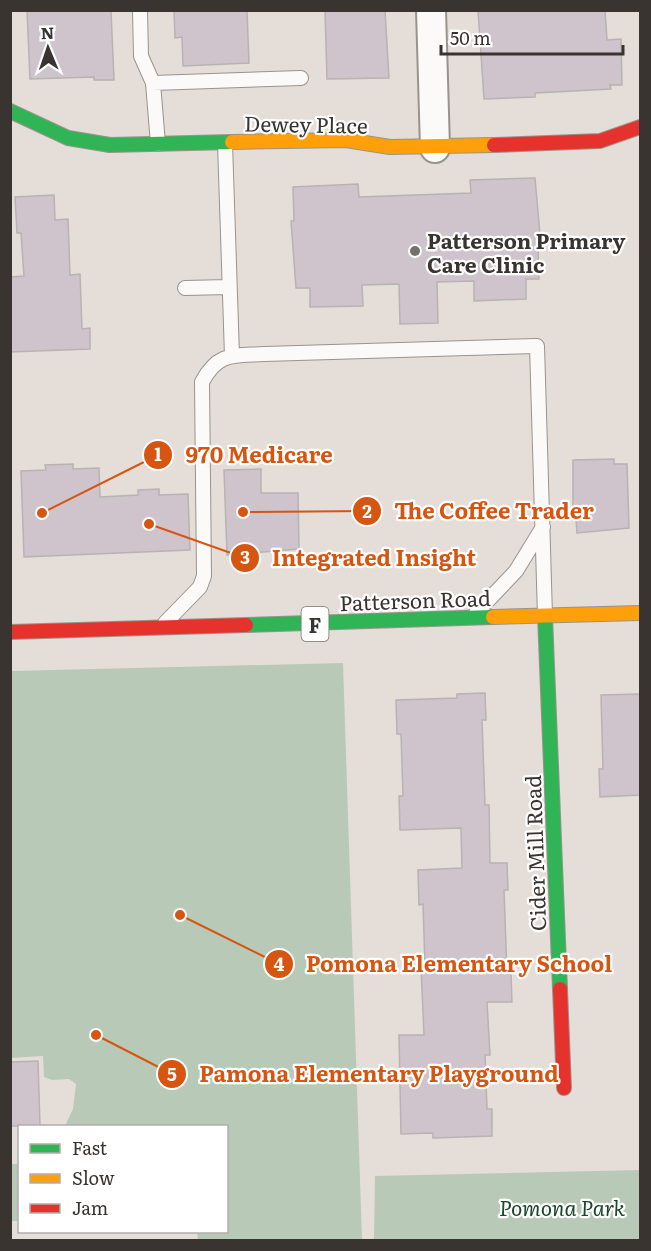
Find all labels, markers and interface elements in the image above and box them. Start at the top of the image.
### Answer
north arrow [18,18,78,78]
scale bar [441,18,622,56]
text: N [40,20,55,44]
text: 50 m [450,24,491,51]
street label: Dewey Place [244,106,368,140]
place label: Patterson Primary Care Clinic [427,224,625,279]
marker: Patterson Primary Care Clinic [408,244,422,258]
callout: 970 Medicare [143,435,344,475]
text: 970 Medicare [185,437,333,470]
text: 1 [154,440,162,467]
callout: The Coffee Trader [352,491,606,531]
text: The Coffee Trader [394,493,594,526]
text: 2 [362,497,372,524]
callout: Integrated Insight [230,538,488,578]
text: Integrated Insight [272,540,477,573]
text: 3 [240,543,250,570]
street label: Patterson Road [339,581,491,617]
road number: F [302,607,328,641]
street label: Cider Mill Road [516,774,552,932]
callout: Pomona Elementary School [264,944,624,984]
text: Pomona Elementary School [306,946,612,979]
text: 4 [274,950,285,977]
callout: Pamona Elementary Playground [157,1054,570,1094]
text: Pamona Elementary Playground [199,1056,559,1089]
text: 5 [167,1060,177,1087]
legend [18,1125,228,1233]
text: Fast [72,1134,108,1161]
text: Slow [72,1164,115,1191]
park label: Pomona Park [499,1191,626,1222]
text: Jam [72,1194,108,1221]

